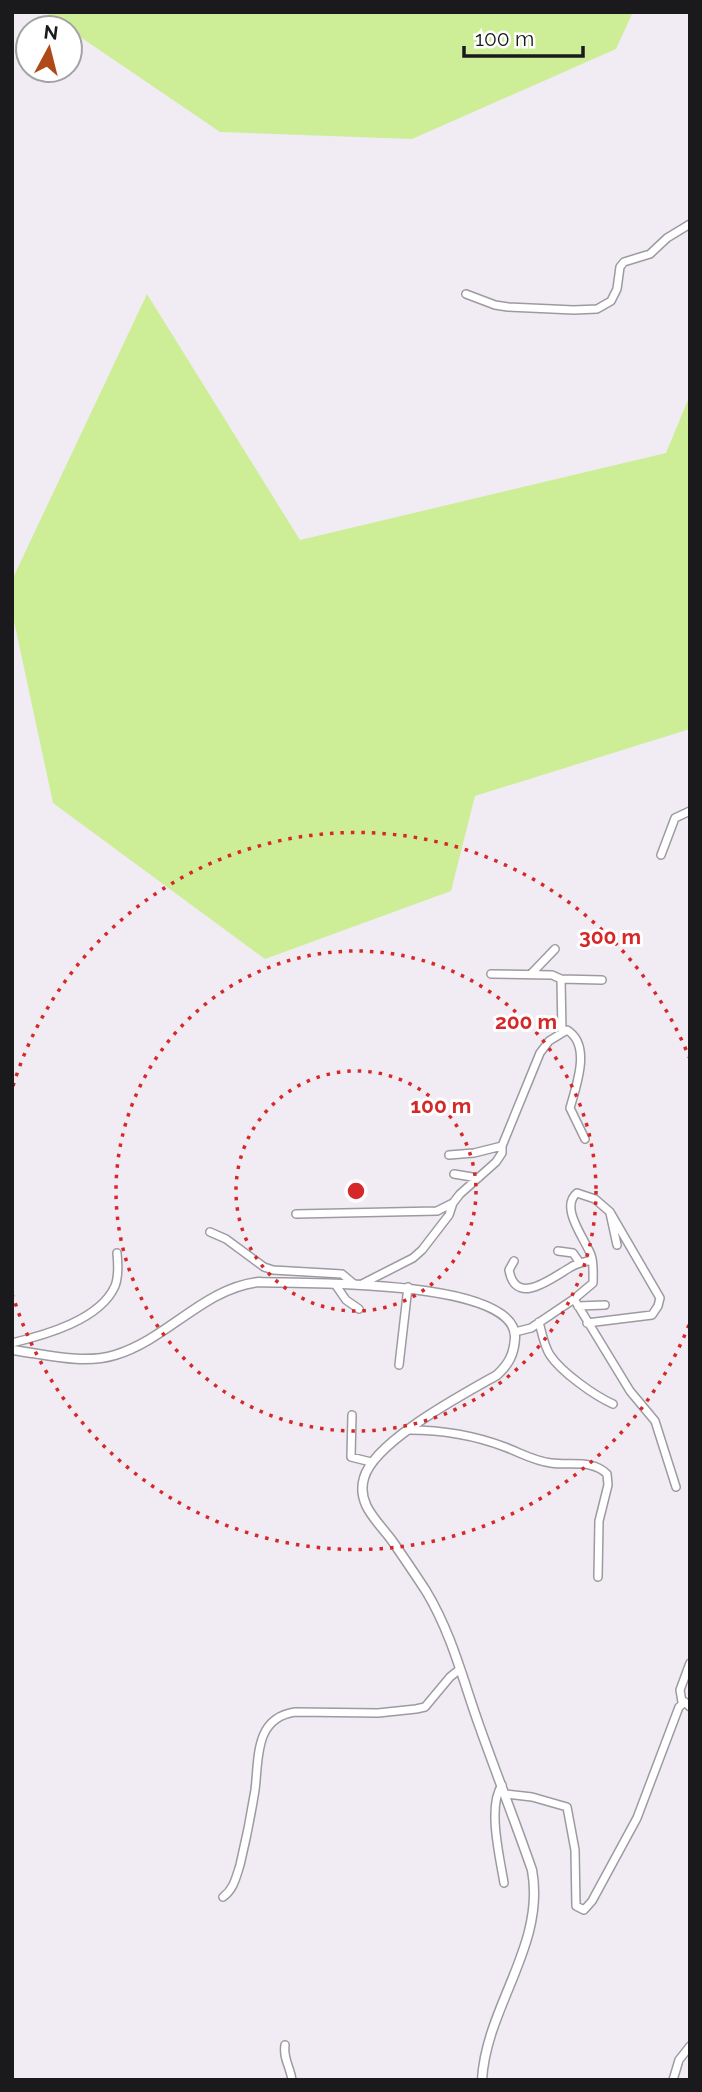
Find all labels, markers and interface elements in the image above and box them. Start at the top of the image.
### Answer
north arrow [14,14,84,84]
scale bar [464,14,583,58]
text: N [43,20,60,44]
text: 100 m [475,26,534,51]
text: 300 m [579,924,641,949]
text: 200 m [495,1009,557,1034]
text: 100 m [411,1093,471,1118]
centre of rings [344,1179,368,1203]

